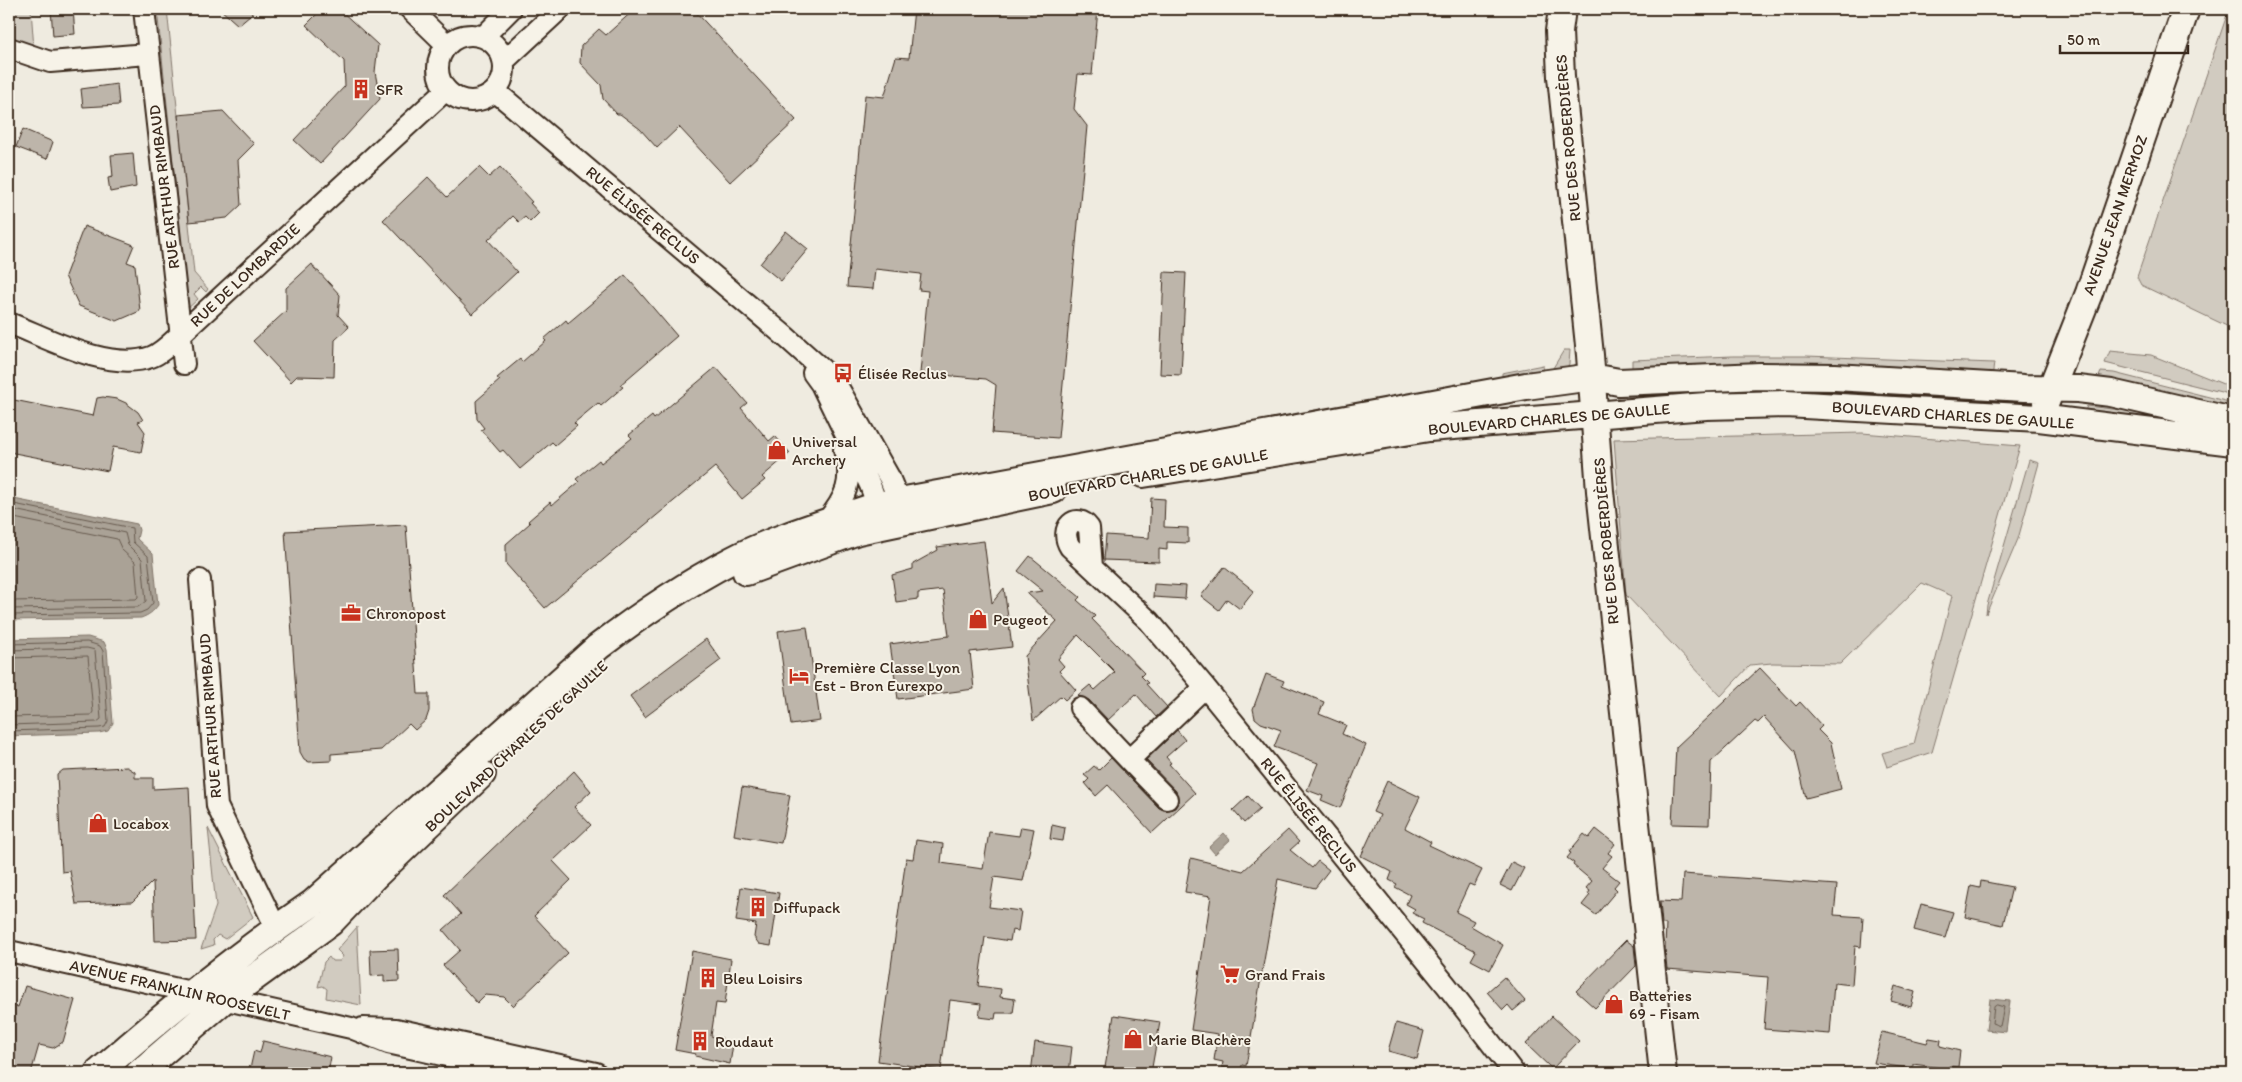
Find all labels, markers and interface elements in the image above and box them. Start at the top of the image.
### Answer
scale bar [2060,22,2187,54]
text: 50 m [2067,31,2100,49]
street label: RUE DES ROBERDIÈRES [1551,54,1585,222]
building icon: SFR [350,78,372,100]
place label: SFR [376,80,403,99]
street label: RUE ARTHUR RIMBAUD [144,104,184,270]
street label: AVENUE JEAN MERMOZ [2079,132,2151,298]
street label: RUE ÉLISÉE RECLUS [582,162,704,268]
street label: RUE DE LOMBARDIE [186,219,304,331]
bus stop icon: Élisée Reclus [832,362,854,384]
place label: Élisée Reclus [858,364,947,383]
street label: BOULEVARD CHARLES DE GAULLE [1831,397,2075,433]
street label: BOULEVARD CHARLES DE GAULLE [1427,399,1671,439]
place label: Universal Archery [792,432,858,469]
shop icon: Universal Archery [766,439,788,461]
street label: BOULEVARD CHARLES DE GAULLE [1027,445,1269,505]
street label: RUE DES ROBERDIÈRES [1589,457,1623,625]
office icon: Chronopost [340,602,362,624]
place label: Chronopost [366,604,446,623]
shop icon: Peugeot [967,608,989,630]
place label: Peugeot [993,610,1048,629]
street label: RUE ARTHUR RIMBAUD [195,633,225,799]
street label: BOULEVARD CHARLES DE GAULLE [421,656,611,836]
place label: Première Classe Lyon Est - Bron Eurexpo [814,658,960,695]
hotel icon: Première Classe Lyon Est - Bron Eurexpo [788,665,810,687]
street label: RUE ÉLISÉE RECLUS [1257,754,1361,876]
shop icon: Locabox [87,812,109,834]
place label: Locabox [113,814,169,833]
building icon: Diffupack [747,896,769,918]
place label: Diffupack [773,898,841,917]
street label: AVENUE FRANKLIN ROOSEVELT [68,955,292,1025]
supermarket icon: Grand Frais [1219,963,1241,985]
place label: Grand Frais [1245,965,1325,984]
building icon: Bleu Loisirs [697,967,719,989]
place label: Bleu Loisirs [723,969,803,988]
place label: Batteries 69 - Fisam [1629,986,1700,1023]
shop icon: Batteries 69 - Fisam [1603,993,1625,1015]
shop icon: Marie Blachère [1122,1028,1144,1050]
building icon: Roudaut [689,1030,711,1052]
place label: Marie Blachère [1148,1030,1251,1049]
place label: Roudaut [715,1032,773,1051]

